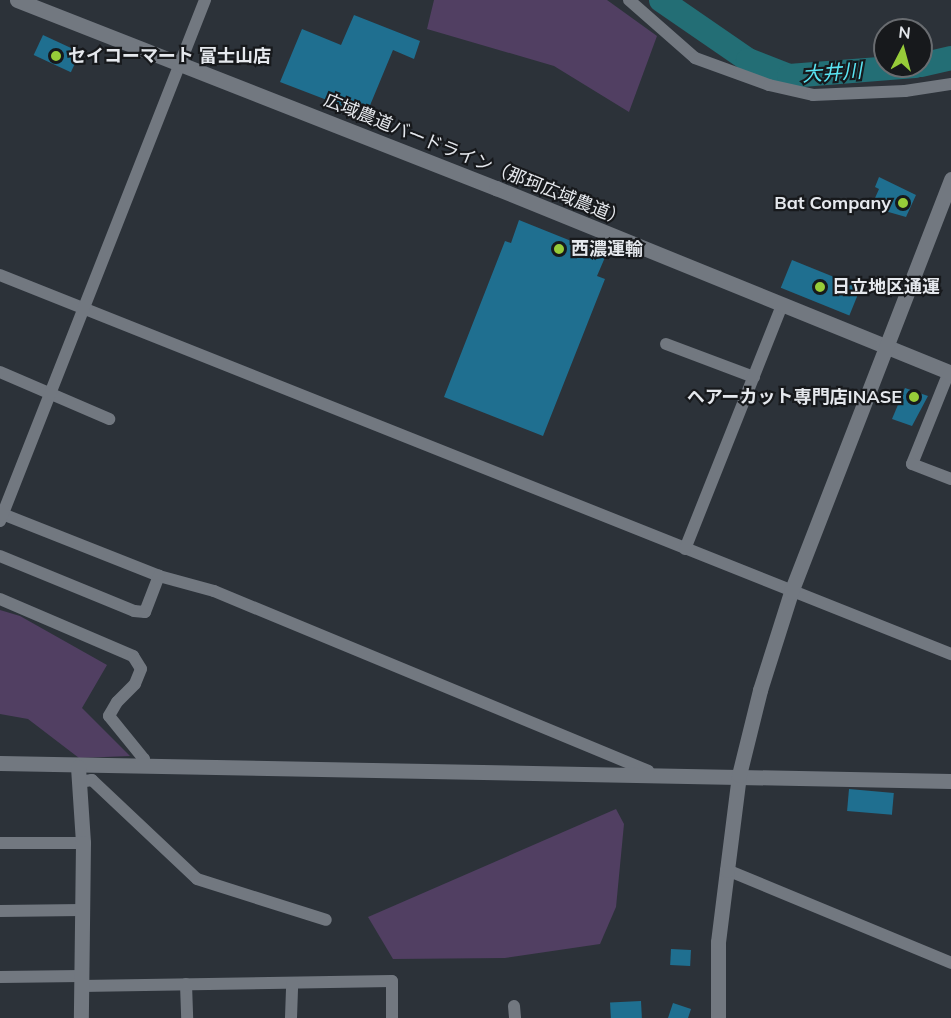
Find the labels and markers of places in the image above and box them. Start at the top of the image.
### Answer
place label: セイコーマート 富士山店 [68,45,271,67]
marker: セイコーマート 富士山店 [49,49,63,63]
place label: Bat Company [774,192,891,214]
marker: Bat Company [896,196,910,210]
place label: 西濃運輸 [571,238,643,260]
marker: 西濃運輸 [552,242,566,256]
place label: 日立地区通運 [832,276,940,298]
marker: 日立地区通運 [813,280,827,294]
place label: ヘアーカット専門店INASE [687,386,902,408]
marker: ヘアーカット専門店INASE [907,390,921,404]

